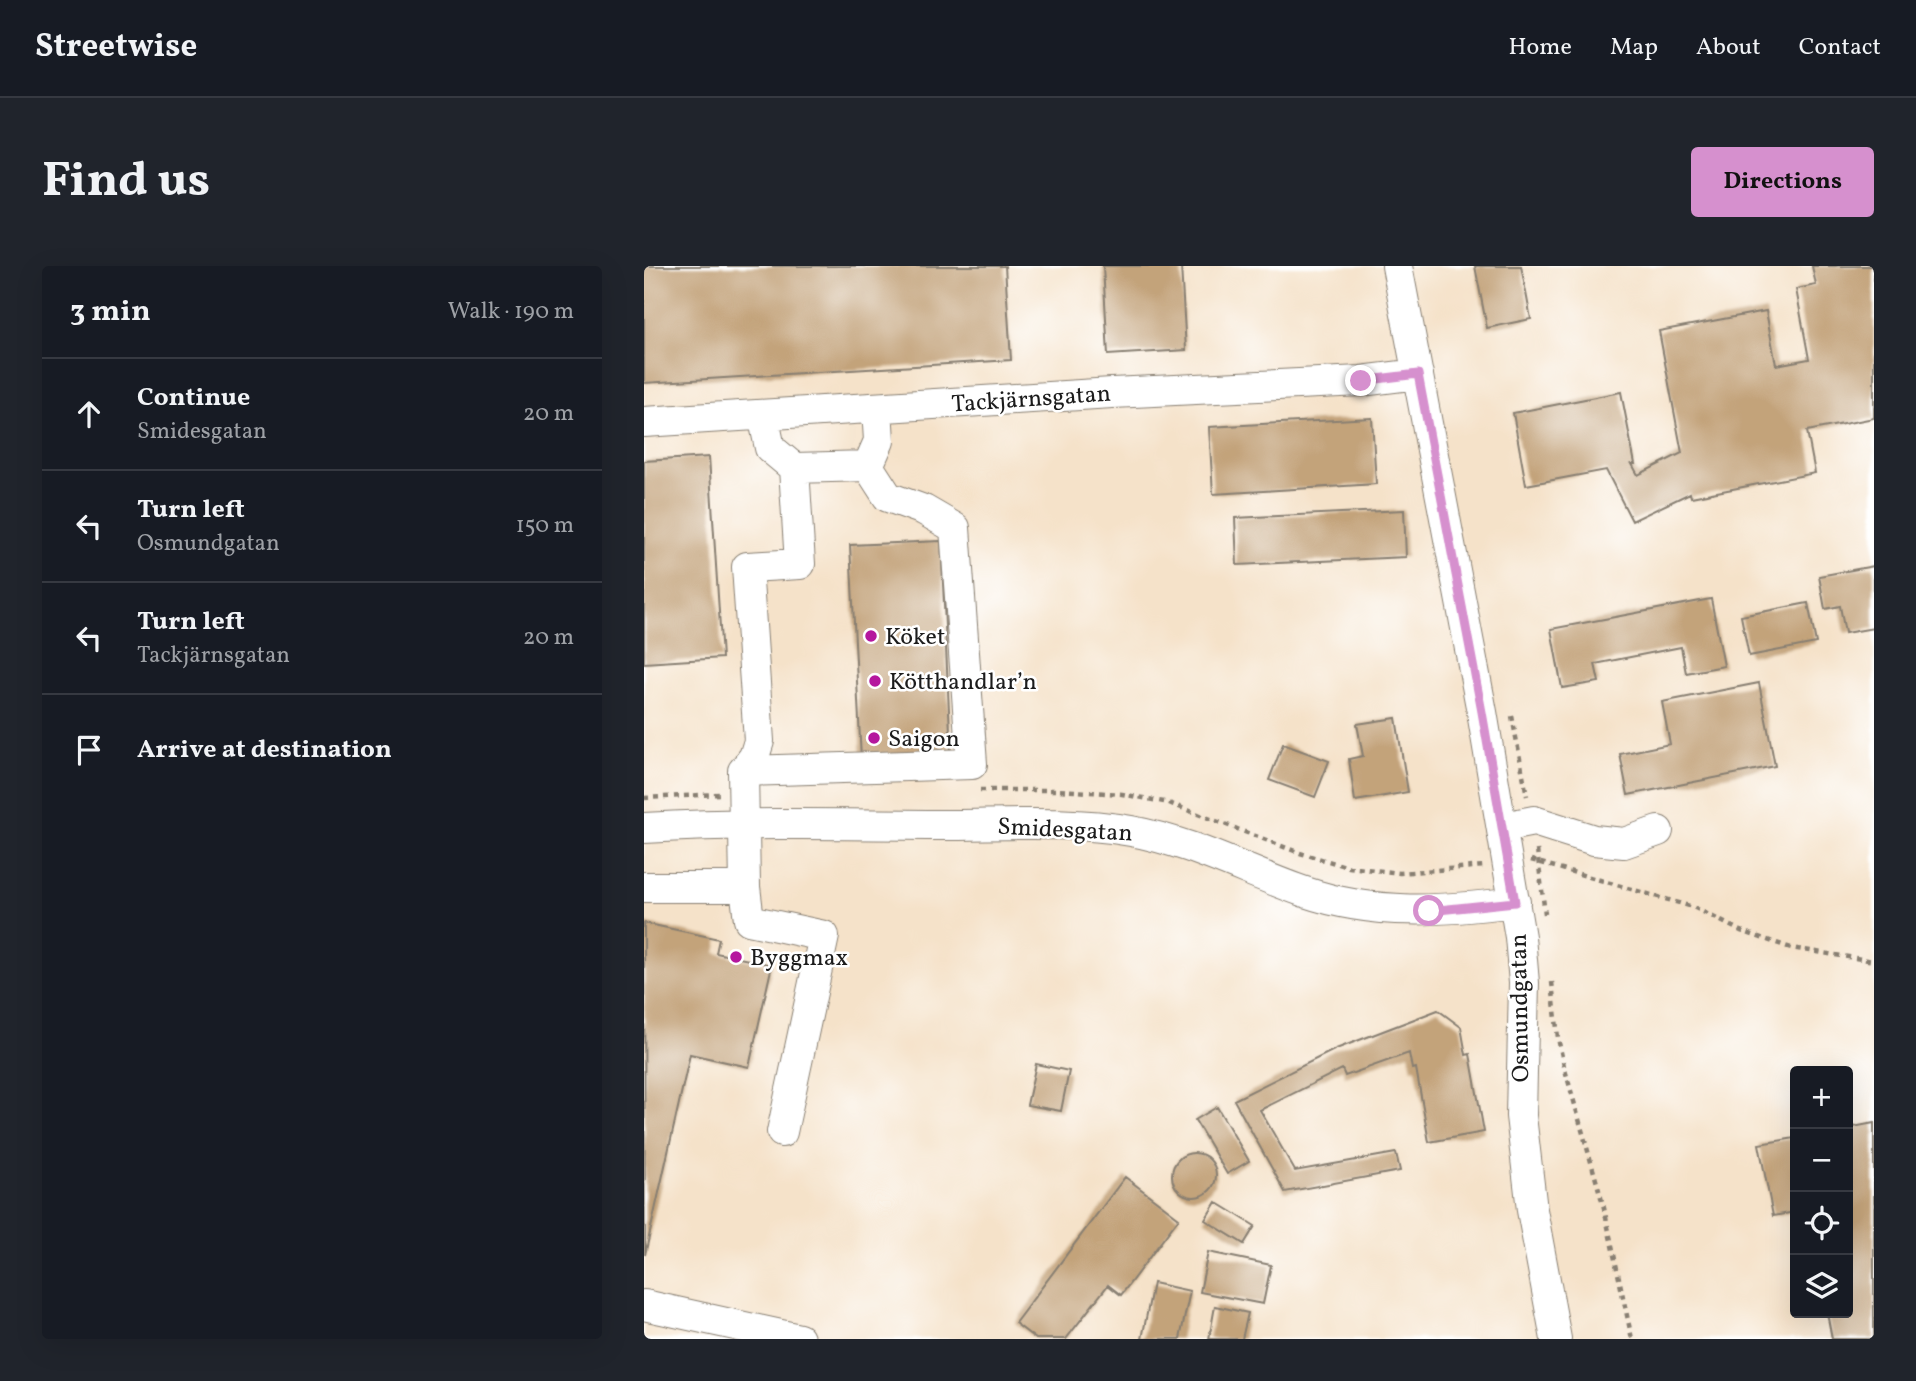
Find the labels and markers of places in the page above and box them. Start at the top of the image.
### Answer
place label: Köket [885,621,945,655]
marker: Köket [863,628,879,644]
place label: Kötthandlar’n [889,666,1037,700]
marker: Kötthandlar’n [867,673,883,689]
place label: Saigon [888,723,960,757]
marker: Saigon [866,730,882,746]
place label: Byggmax [750,942,848,976]
marker: Byggmax [728,949,744,965]

